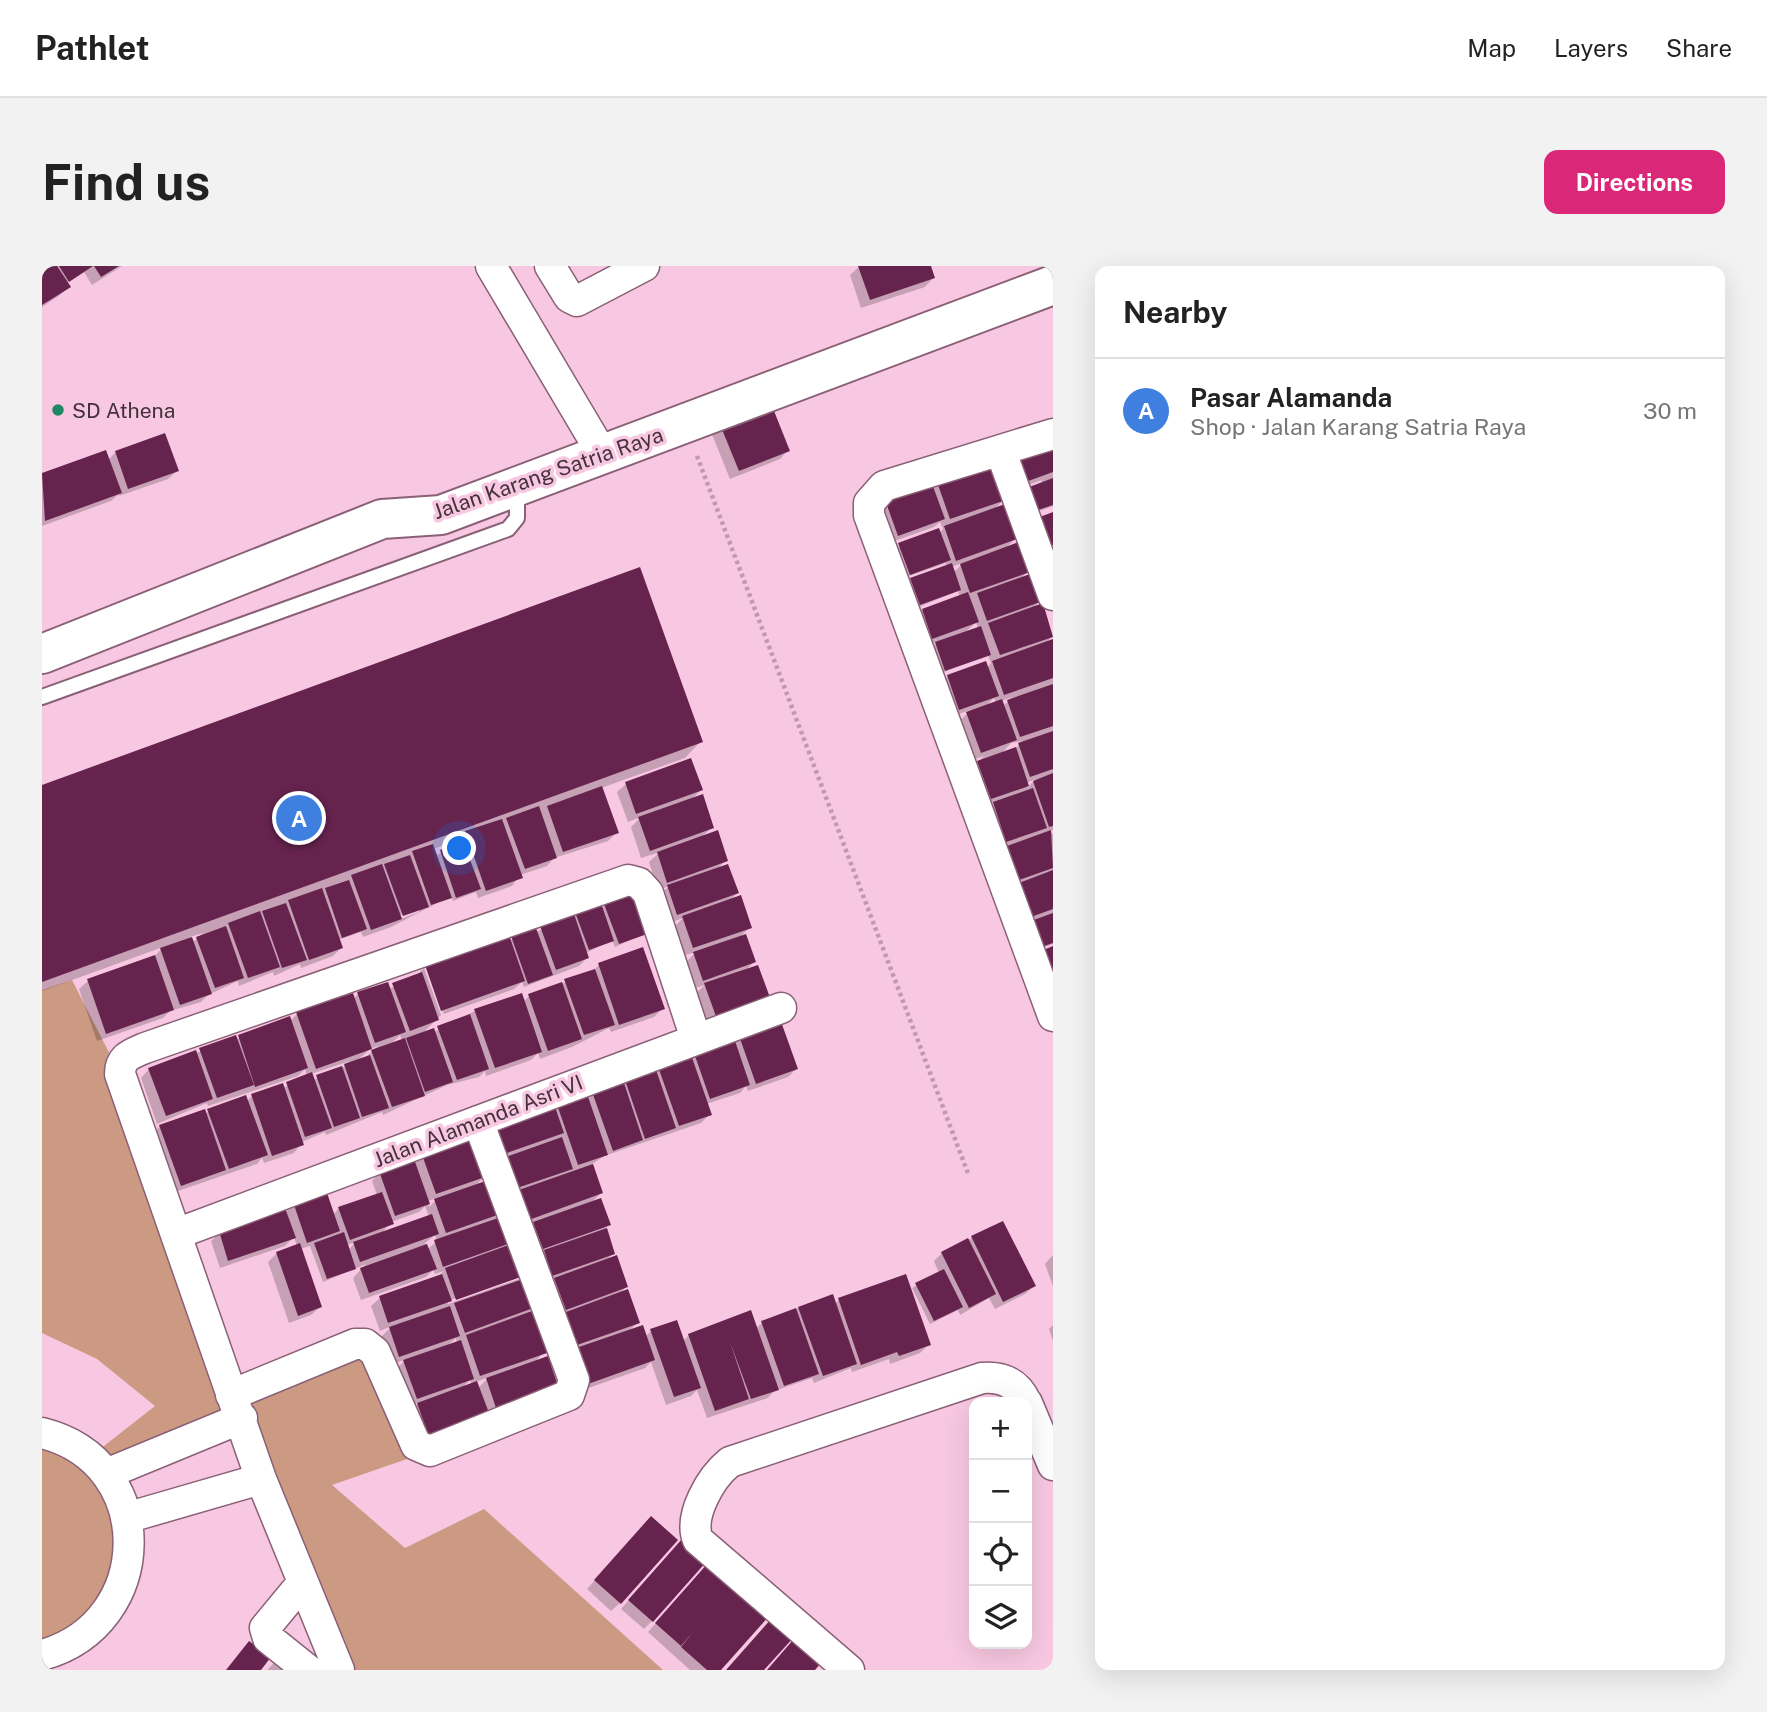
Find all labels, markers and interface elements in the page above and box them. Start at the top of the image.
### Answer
text: Pathlet [35,29,150,67]
text: Map [1467,34,1516,62]
text: Layers [1554,34,1628,62]
text: Share [1666,34,1732,62]
button: Directions [1544,150,1725,214]
text: Find us [42,153,210,211]
text: Nearby [1123,294,1227,330]
text: Pasar Alamanda [1190,382,1392,413]
text: A [1138,397,1154,424]
text: 30 m [1643,397,1697,424]
place label: SD Athena [72,398,175,423]
marker: SD Athena [50,402,66,418]
text: Shop · Jalan Karang Satria Raya [1190,413,1526,440]
street label: Jalan Karang Satria Raya [430,422,666,524]
pin: A [276,792,322,844]
your location [442,831,476,865]
street label: Jalan Alamanda Asri VI [370,1070,586,1172]
map controls [969,1397,1032,1649]
button: + [969,1397,1032,1460]
button: − [969,1460,1032,1523]
button: locate [969,1523,1032,1586]
button: layers [969,1586,1032,1649]

